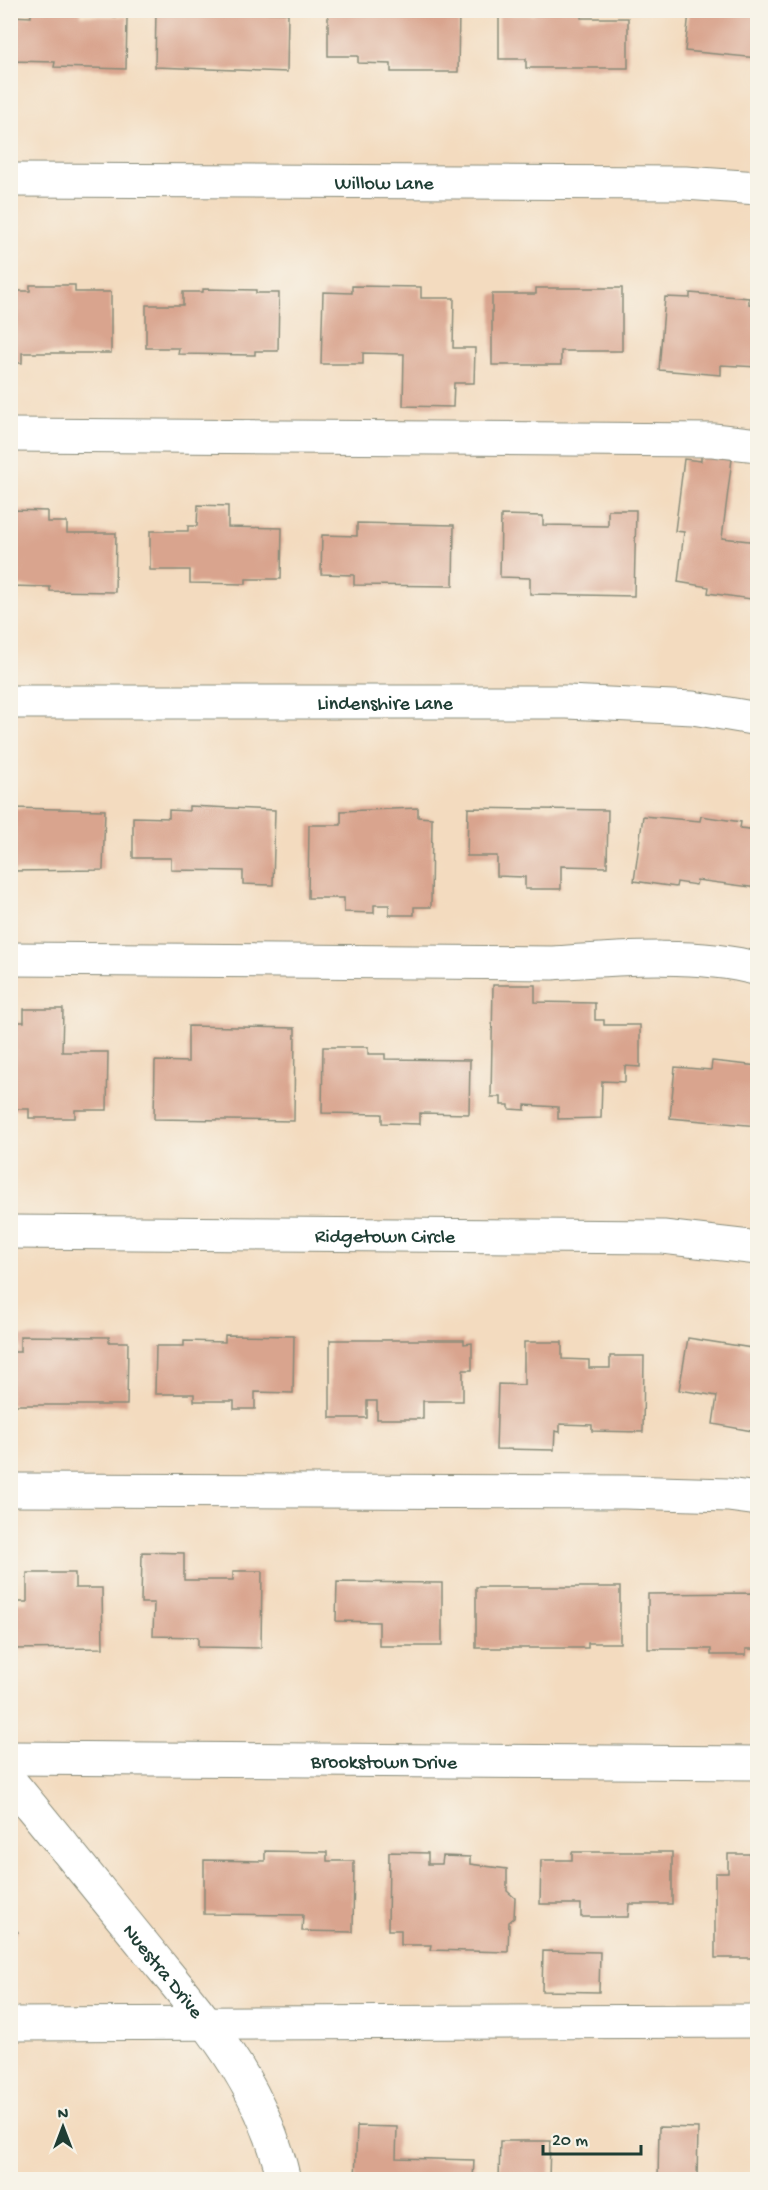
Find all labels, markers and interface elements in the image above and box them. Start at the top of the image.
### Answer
street label: Willow Lane [334,173,434,197]
street label: Lindenshire Lane [317,694,454,717]
street label: Ridgetown Circle [315,1226,456,1250]
street label: Brookstown Drive [310,1752,458,1776]
street label: Nuestra Drive [116,1921,207,2025]
north arrow [33,2097,93,2157]
text: N [58,2106,69,2125]
scale bar [543,2118,640,2156]
text: 20 m [552,2131,588,2152]

